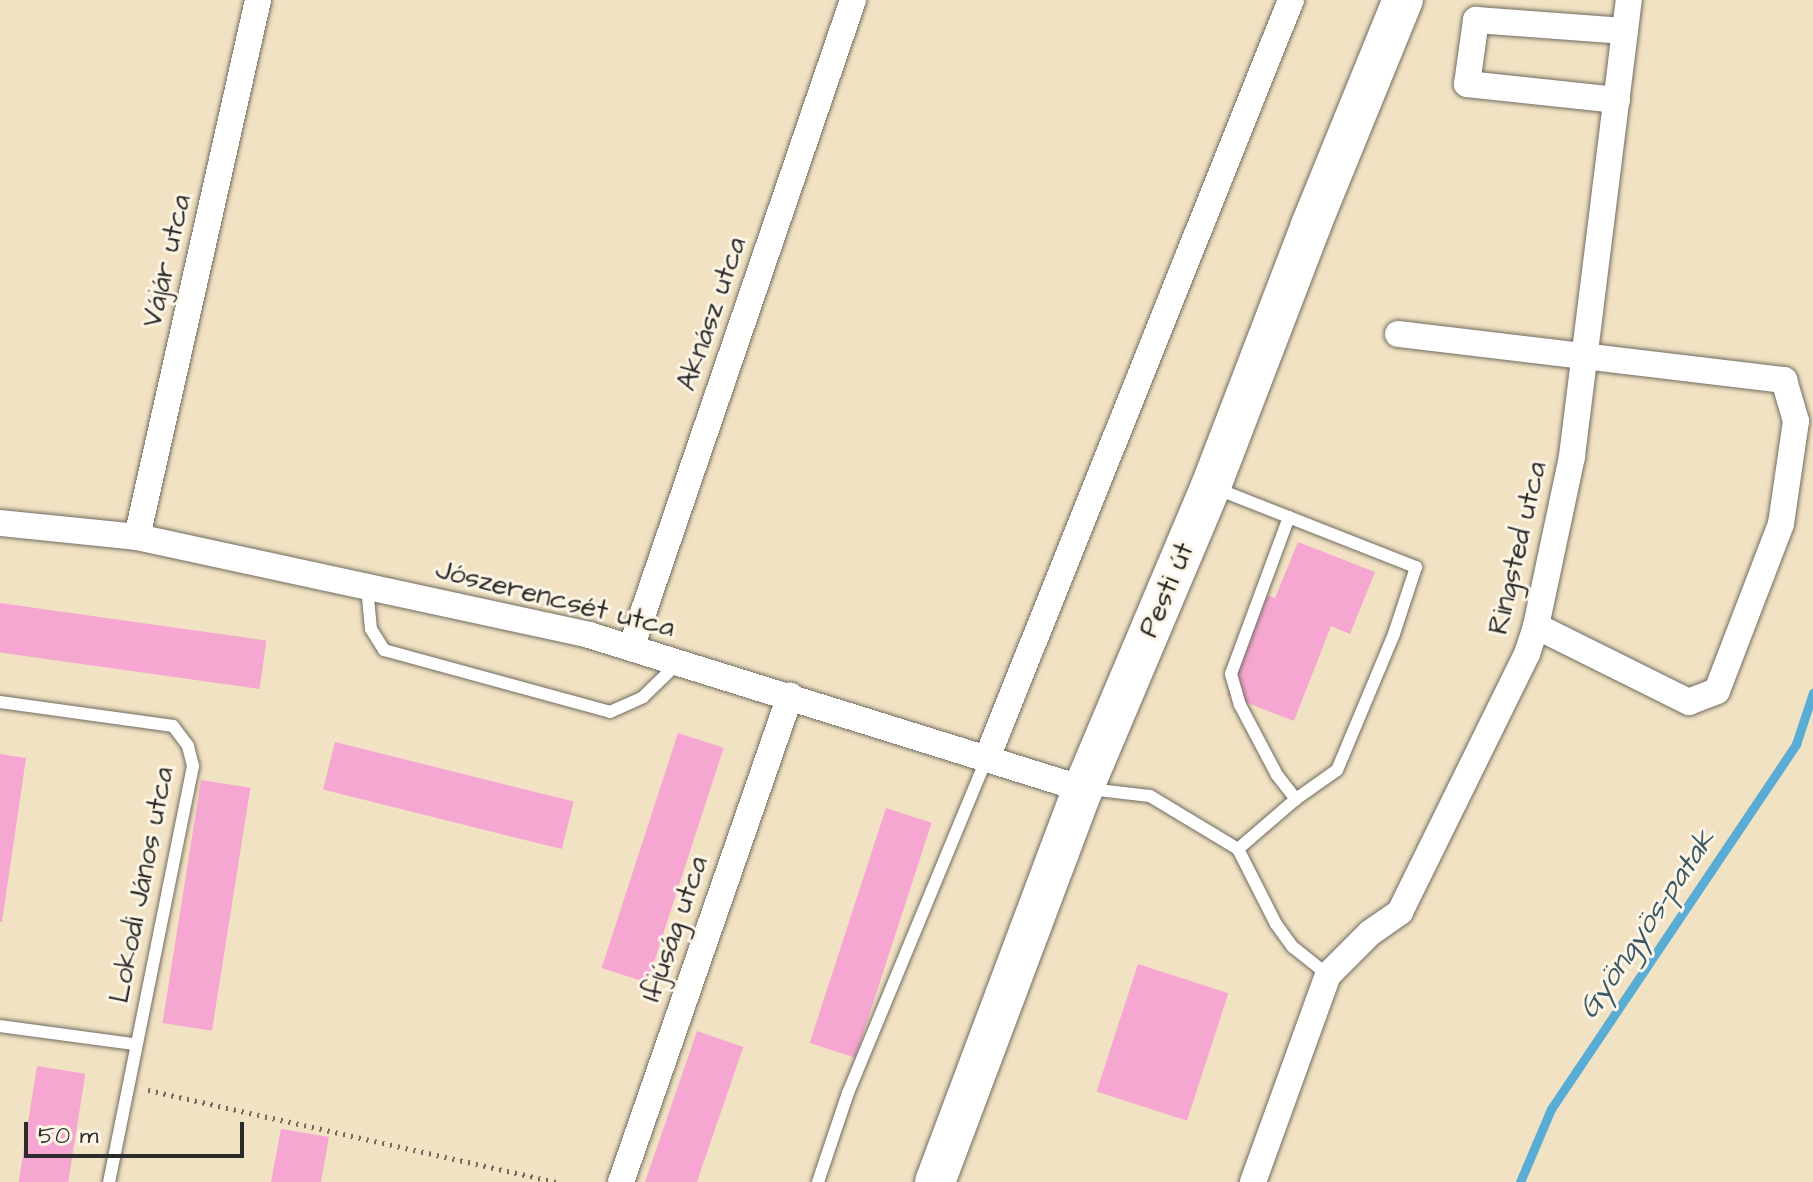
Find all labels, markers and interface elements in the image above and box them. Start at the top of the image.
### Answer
street label: Vájár utca [135,191,199,331]
street label: Aknász utca [670,233,754,395]
street label: Ringsted utca [1482,458,1554,638]
street label: Pesti út [1132,538,1202,642]
street label: Jószerencsét utca [432,553,678,645]
street label: Lokodi János utca [103,764,181,1006]
water label: Gyöngyös-patak [1571,823,1723,1025]
street label: Ifjúság utca [634,852,716,1006]
scale bar [28,1106,248,1156]
text: 50 m [38,1119,98,1153]

